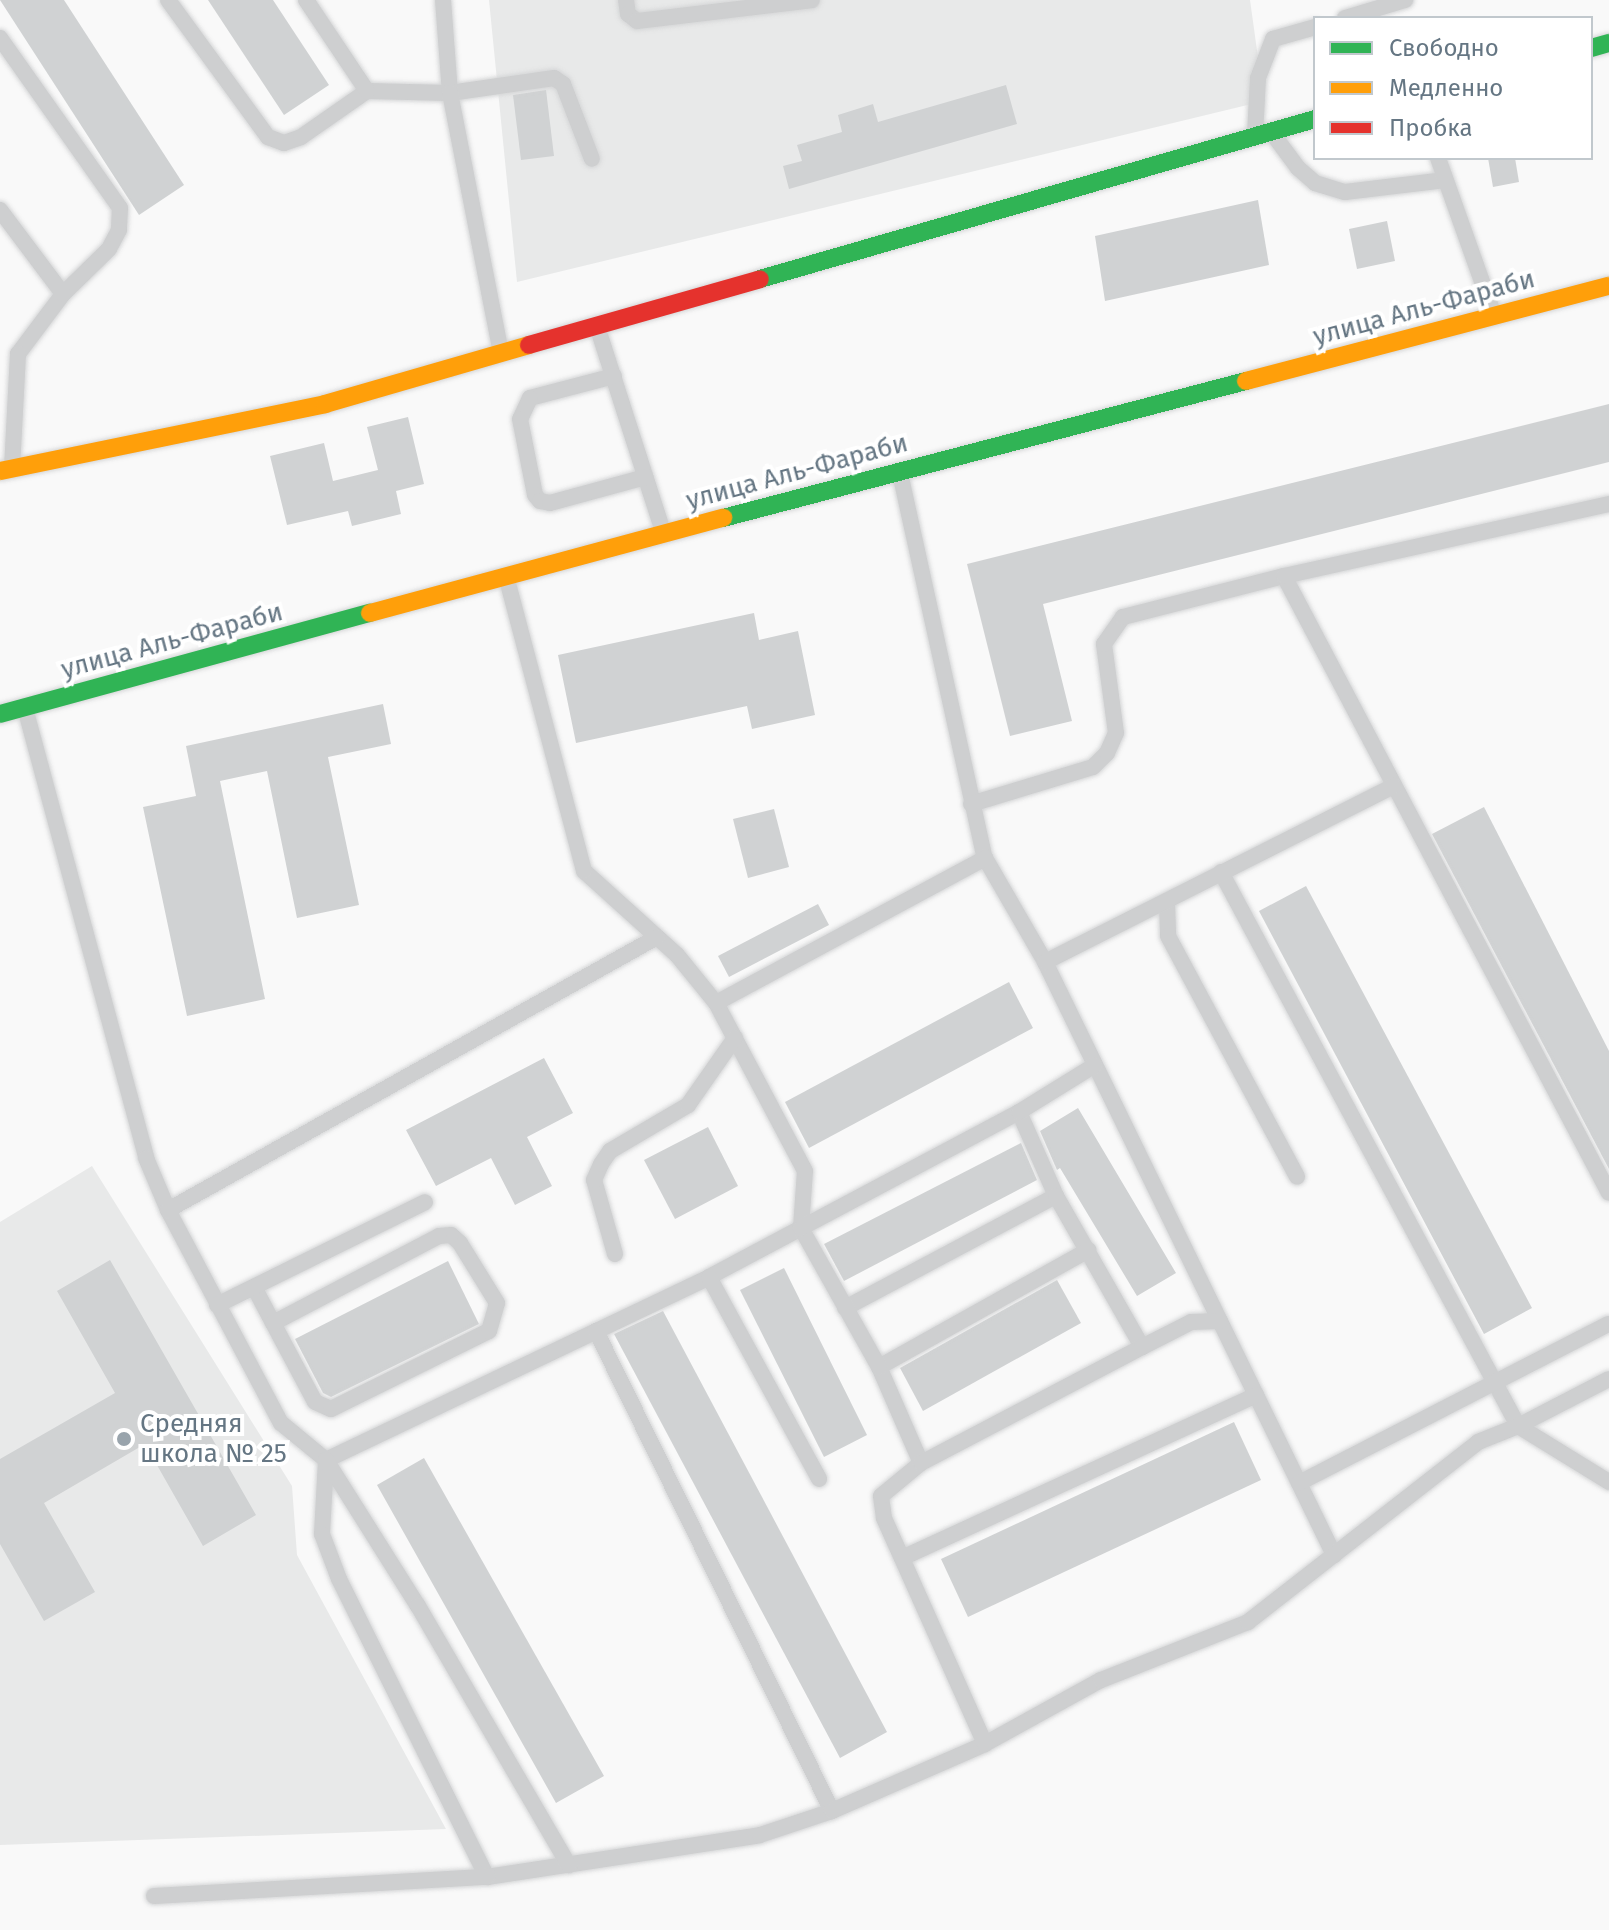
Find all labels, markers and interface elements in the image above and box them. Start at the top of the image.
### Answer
legend [1313,16,1593,160]
text: Свободно [1389,34,1499,62]
text: Медленно [1389,74,1503,102]
text: Пробка [1389,114,1473,142]
street label: улица Аль-Фараби [1310,263,1538,353]
street label: улица Аль-Фараби [683,427,911,517]
street label: улица Аль-Фараби [58,596,286,686]
place label: Средняя школа № 25 [140,1408,287,1470]
marker: Средняя школа № 25 [115,1430,133,1448]

